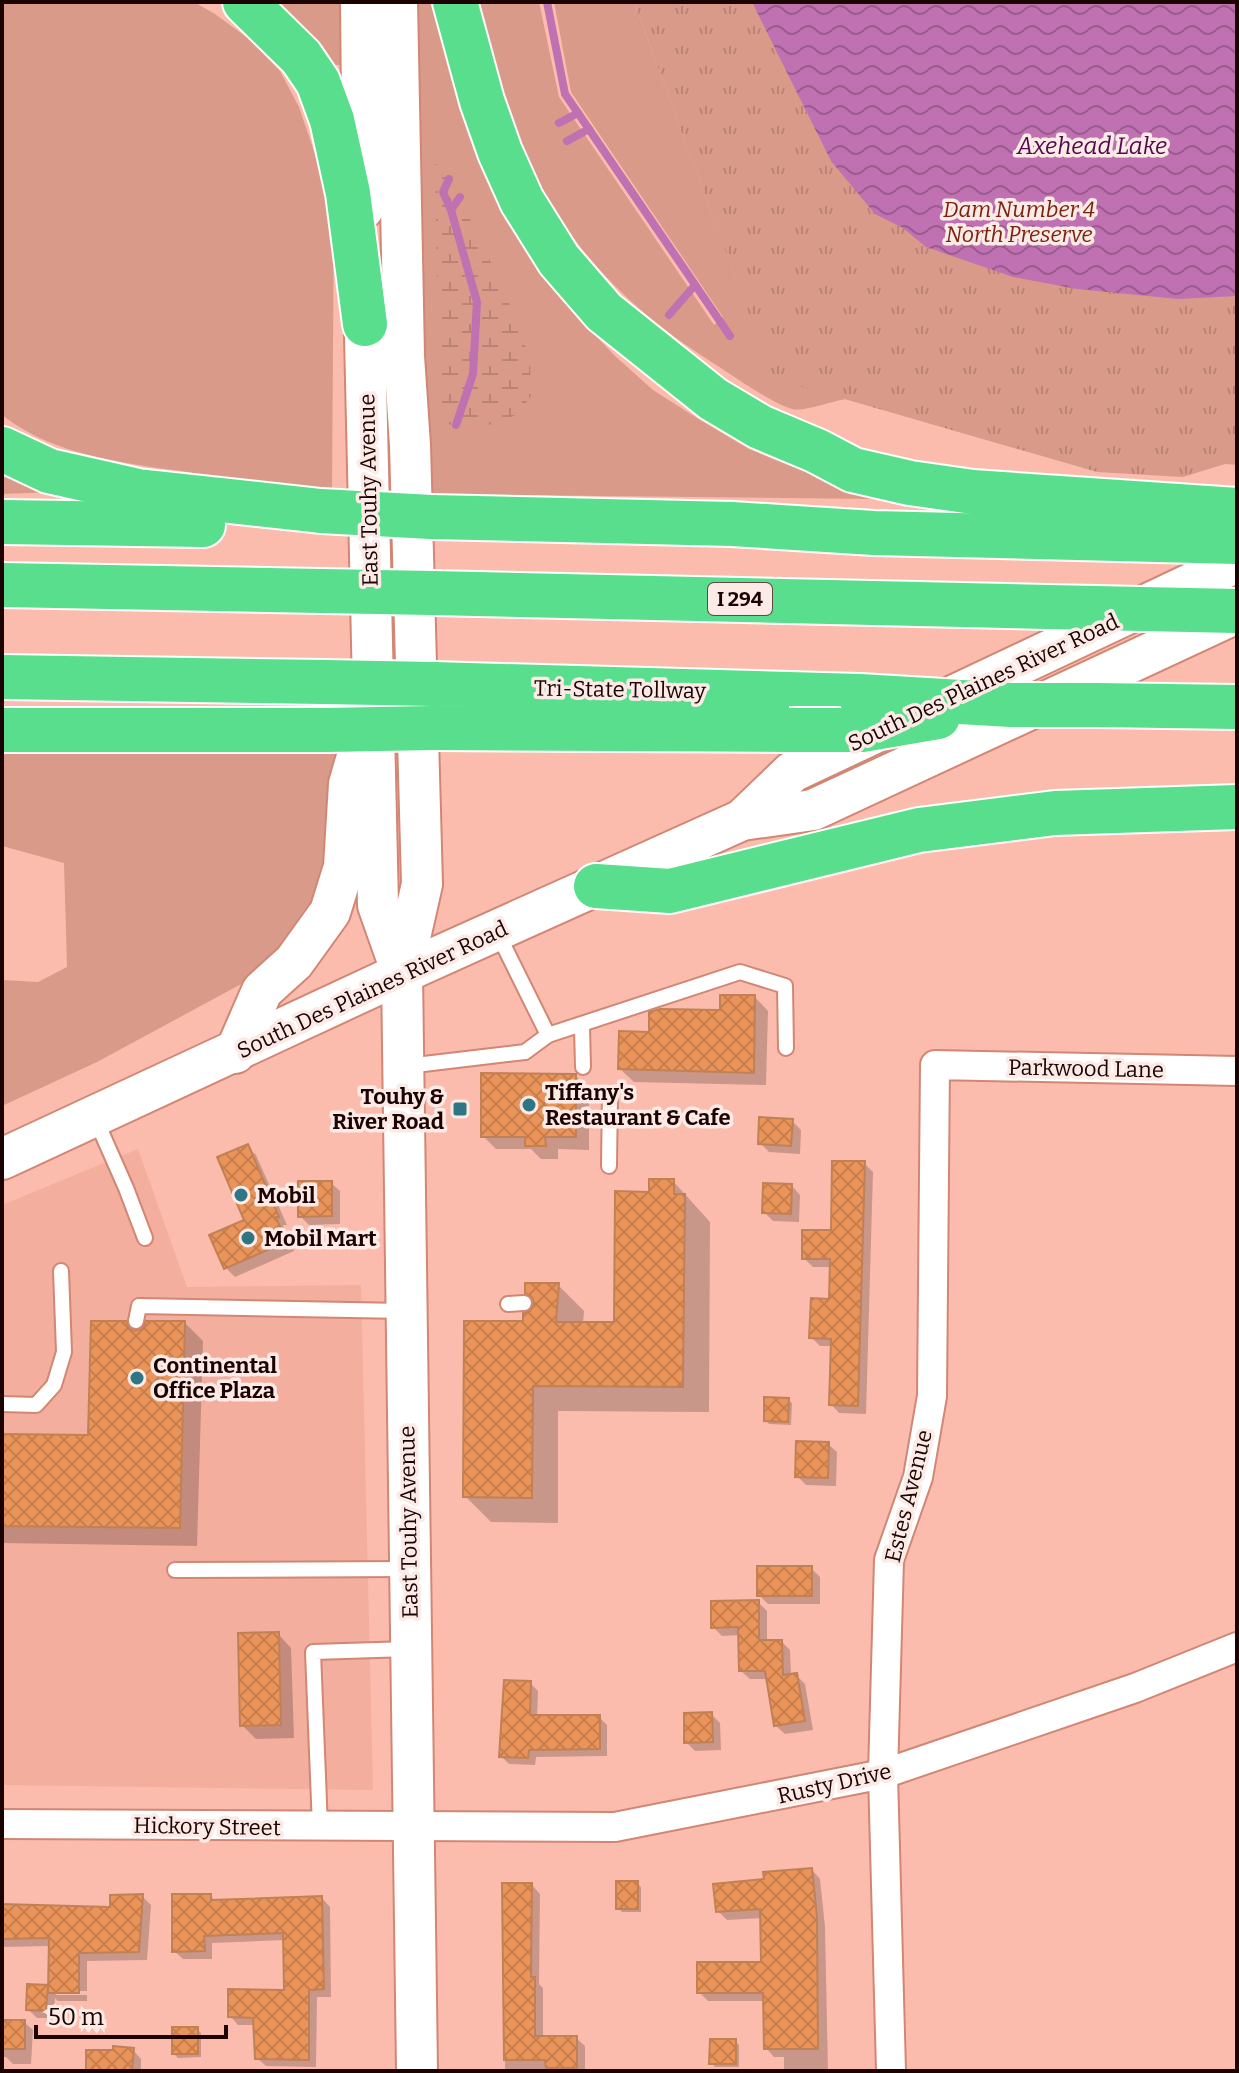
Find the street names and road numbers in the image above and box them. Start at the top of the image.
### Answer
street label: East Touhy Avenue [353,393,384,587]
road number: I 294 [708,583,772,615]
street label: South Des Plaines River Road [844,608,1123,757]
street label: Tri-State Tollway [534,675,707,705]
street label: South Des Plaines River Road [233,915,512,1064]
street label: Parkwood Lane [1008,1054,1164,1083]
street label: East Touhy Avenue [393,1425,424,1619]
street label: Estes Avenue [879,1427,938,1565]
street label: Rusty Drive [774,1757,894,1810]
street label: Hickory Street [133,1812,281,1841]

